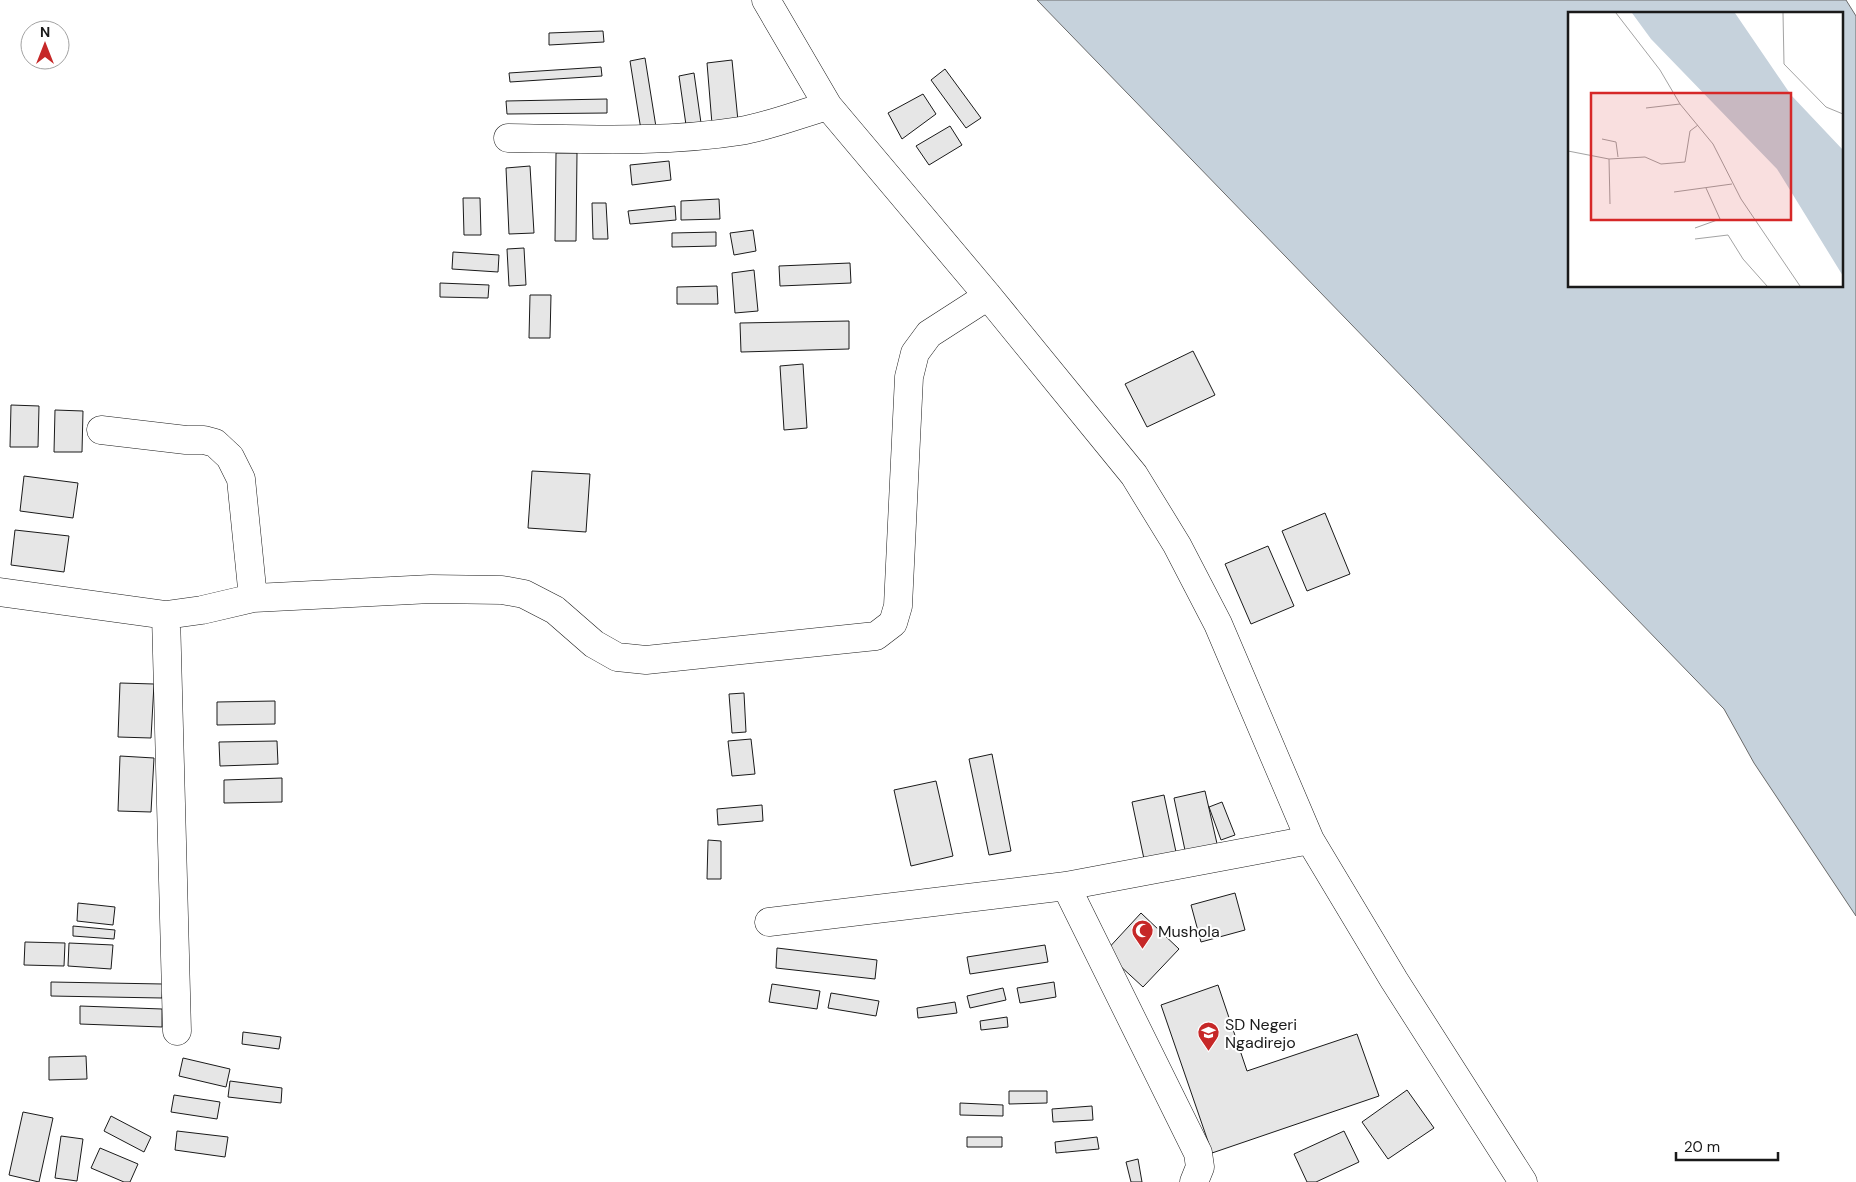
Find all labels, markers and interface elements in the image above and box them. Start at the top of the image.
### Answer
inset map [1568,12,1844,288]
north arrow [20,20,70,70]
text: N [40,23,50,41]
mosque icon: Mushola [1130,919,1154,950]
place label: Mushola [1158,921,1220,942]
place label: SD Negeri Ngadirejo [1225,1014,1297,1053]
school or university icon: SD Negeri Ngadirejo [1197,1021,1221,1052]
scale bar [1676,1130,1778,1162]
text: 20 m [1684,1137,1720,1157]

